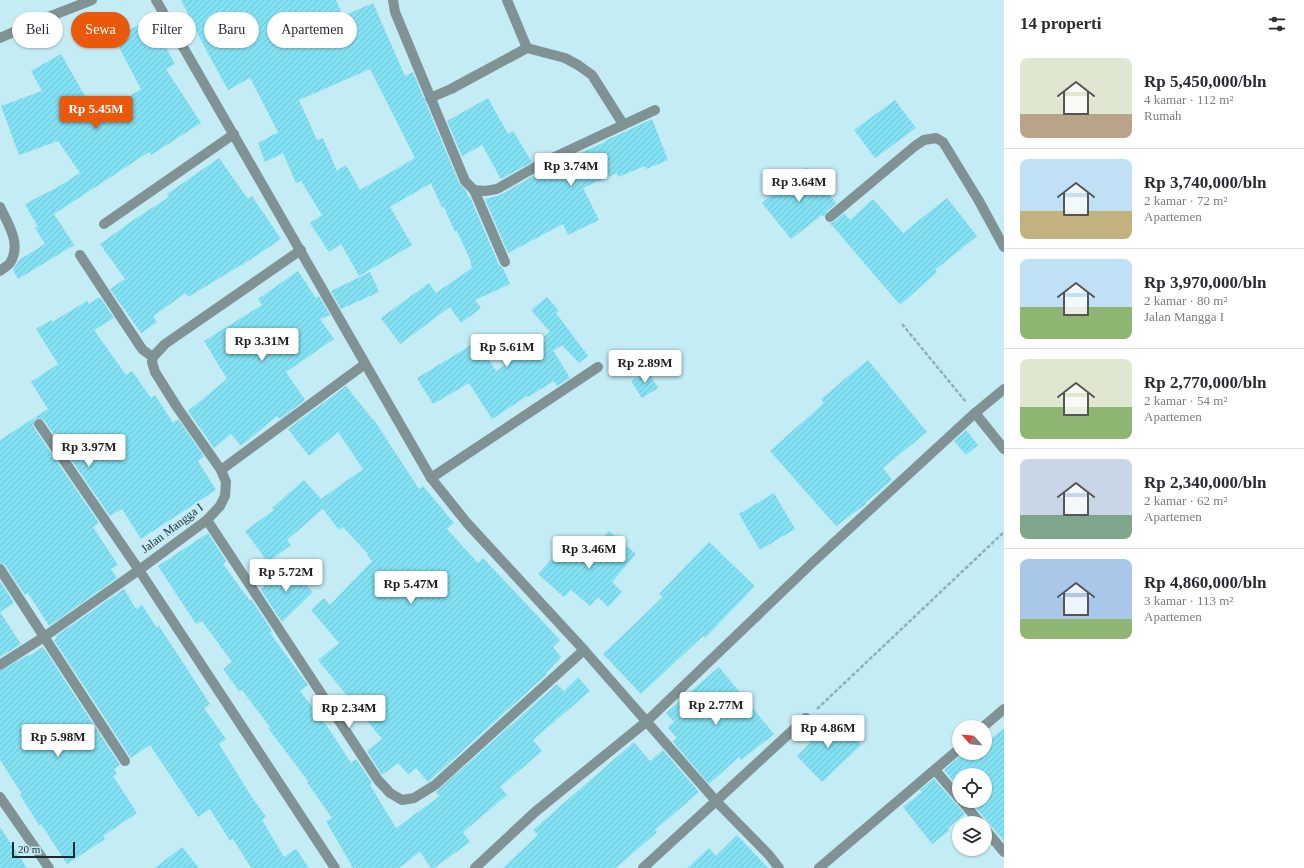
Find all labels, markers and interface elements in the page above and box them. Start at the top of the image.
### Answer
chip: Beli [12,12,63,48]
chip: Sewa [71,12,130,48]
chip: Filter [138,12,196,48]
chip: Baru [204,12,259,48]
chip: Apartemen [267,12,357,48]
icon: filters [1266,13,1288,35]
text: 14 properti [1020,14,1101,33]
text: Rp 5,450,000/bln [1144,72,1266,91]
icon: home [1052,74,1100,122]
text: 4 kamar · 112 m² [1144,92,1233,107]
pin: Rp 5.45M [55,96,137,130]
text: Rp 5.45M [69,101,123,116]
text: Rumah [1144,108,1182,123]
pin: Rp 3.74M [530,153,612,187]
text: Rp 3.74M [544,158,598,173]
pin: Rp 3.64M [758,169,840,203]
text: Rp 3,740,000/bln [1144,173,1266,192]
text: Rp 3.64M [772,174,826,189]
icon: home [1052,175,1100,223]
text: 2 kamar · 72 m² [1144,193,1227,208]
text: Apartemen [1144,209,1202,224]
text: Rp 3,970,000/bln [1144,273,1266,292]
icon: home [1052,275,1100,323]
text: 2 kamar · 80 m² [1144,293,1227,308]
text: Jalan Mangga I [1144,309,1224,324]
pin: Rp 3.31M [221,328,303,362]
text: Rp 3.31M [235,333,289,348]
pin: Rp 5.61M [466,334,548,368]
text: Rp 5.61M [480,339,534,354]
pin: Rp 2.89M [604,350,686,384]
text: Rp 2.89M [618,355,672,370]
text: Rp 2,770,000/bln [1144,373,1266,392]
icon: home [1052,375,1100,423]
text: 2 kamar · 54 m² [1144,393,1227,408]
text: Apartemen [1144,409,1202,424]
pin: Rp 3.97M [48,434,130,468]
text: Rp 3.97M [62,439,116,454]
text: Rp 2,340,000/bln [1144,473,1266,492]
icon: home [1052,475,1100,523]
text: 2 kamar · 62 m² [1144,493,1227,508]
street label: Jalan Mangga I [138,500,206,556]
text: Apartemen [1144,509,1202,524]
pin: Rp 3.46M [548,536,630,570]
text: Rp 3.46M [562,541,616,556]
pin: Rp 5.72M [245,559,327,593]
text: Rp 5.72M [259,564,313,579]
pin: Rp 5.47M [370,571,452,605]
text: Rp 4,860,000/bln [1144,573,1266,592]
icon: home [1052,575,1100,623]
text: Rp 5.47M [384,576,438,591]
text: 3 kamar · 113 m² [1144,593,1233,608]
text: Apartemen [1144,609,1202,624]
pin: Rp 2.77M [675,692,757,726]
pin: Rp 2.34M [308,695,390,729]
text: Rp 2.77M [689,697,743,712]
text: Rp 2.34M [322,700,376,715]
pin: Rp 4.86M [787,715,869,749]
text: Rp 4.86M [801,720,855,735]
north arrow [952,720,992,760]
map controls [952,720,992,856]
pin: Rp 5.98M [17,724,99,758]
text: Rp 5.98M [31,729,85,744]
button: locate [952,768,992,808]
button: layers [952,816,992,856]
scale bar [12,840,75,859]
text: 20 m [18,843,40,855]

